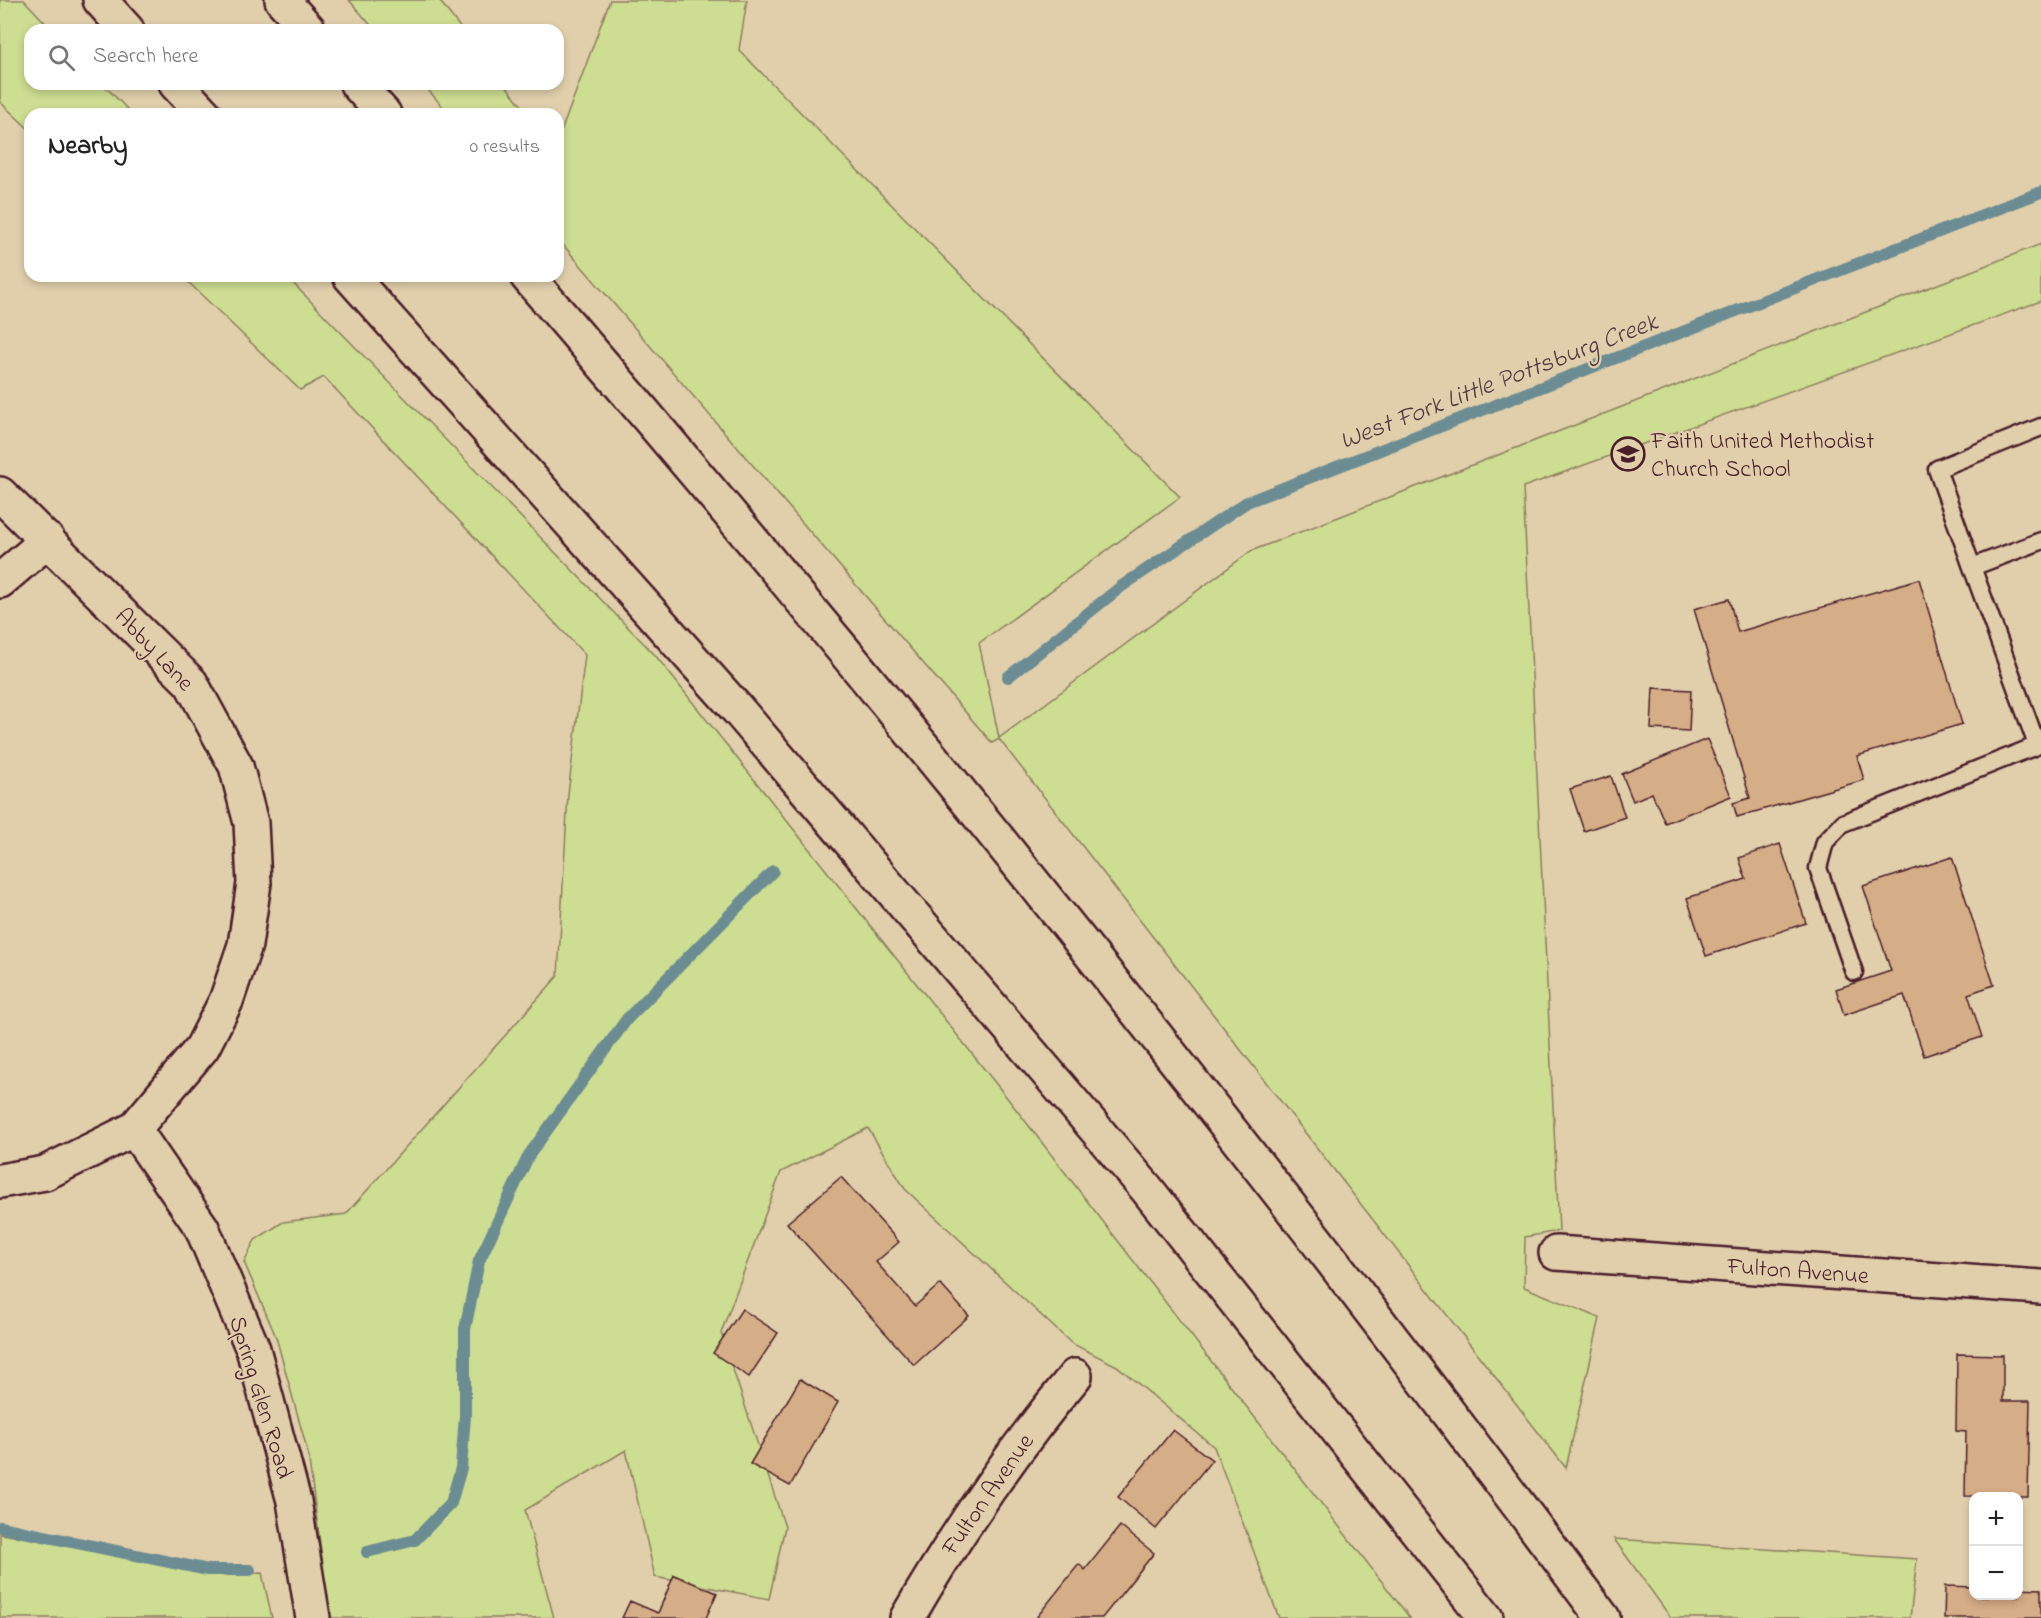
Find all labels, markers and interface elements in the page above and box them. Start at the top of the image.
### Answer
search box [24,24,564,90]
icon: search [45,41,78,74]
text: Search here [93,41,198,73]
text: Nearby [48,128,127,166]
text: 0 results [469,133,540,162]
water label: West Fork Little Pottsburg Creek [1334,304,1665,461]
place label: Faith United Methodist Church School [1650,425,1874,488]
school or university icon: Faith United Methodist Church School [1610,436,1646,472]
street label: Abby Lane [104,601,201,701]
street label: Fulton Avenue [1725,1250,1870,1295]
street label: Spring Glen Road [218,1312,301,1484]
street label: Fulton Avenue [934,1427,1044,1564]
map controls [1969,1492,2023,1600]
button: + [1969,1492,2023,1546]
button: − [1969,1546,2023,1600]

